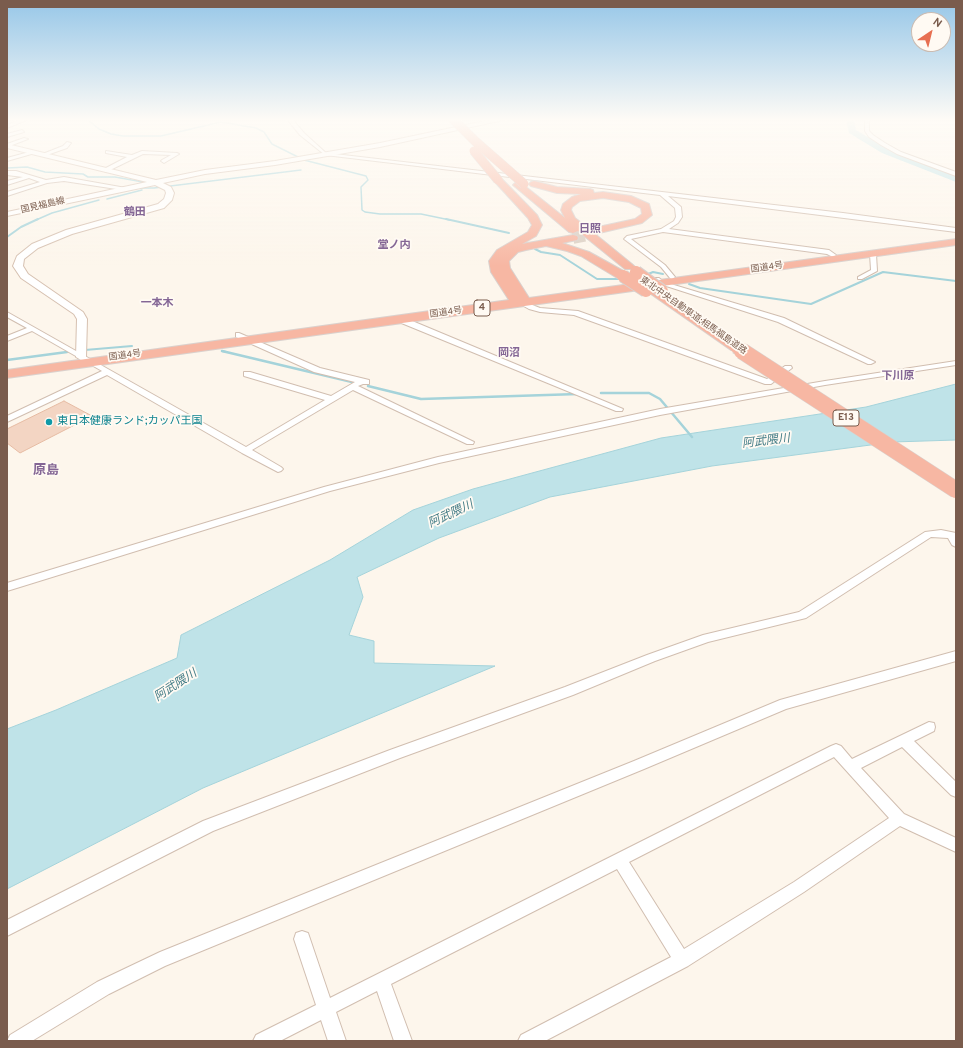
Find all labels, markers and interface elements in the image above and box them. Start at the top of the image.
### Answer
north arrow [911,12,951,52]
text: N [930,15,945,31]
street label: 国見福島線 [20,196,66,216]
district label: 鶴田 [124,206,146,220]
district label: 日照 [579,223,601,237]
district label: 堂ノ内 [378,239,410,253]
street label: 国道4号 [750,260,784,276]
street label: 東北中央自動車道;相馬福島道路 [637,275,749,357]
district label: 一本木 [141,297,173,311]
road number: 4 [474,300,490,316]
street label: 国道4号 [429,305,463,321]
district label: 岡沼 [498,347,520,361]
street label: 国道4号 [108,348,142,364]
district label: 下川原 [882,370,914,384]
road number: E13 [833,410,859,426]
place label: 東日本健康ランド;カッパ王国 [57,415,202,429]
marker: 東日本健康ランド;カッパ王国 [44,417,54,427]
water label: 阿武隈川 [741,432,791,452]
district label: 原島 [33,463,59,479]
water label: 阿武隈川 [426,498,476,532]
water label: 阿武隈川 [152,667,200,705]

